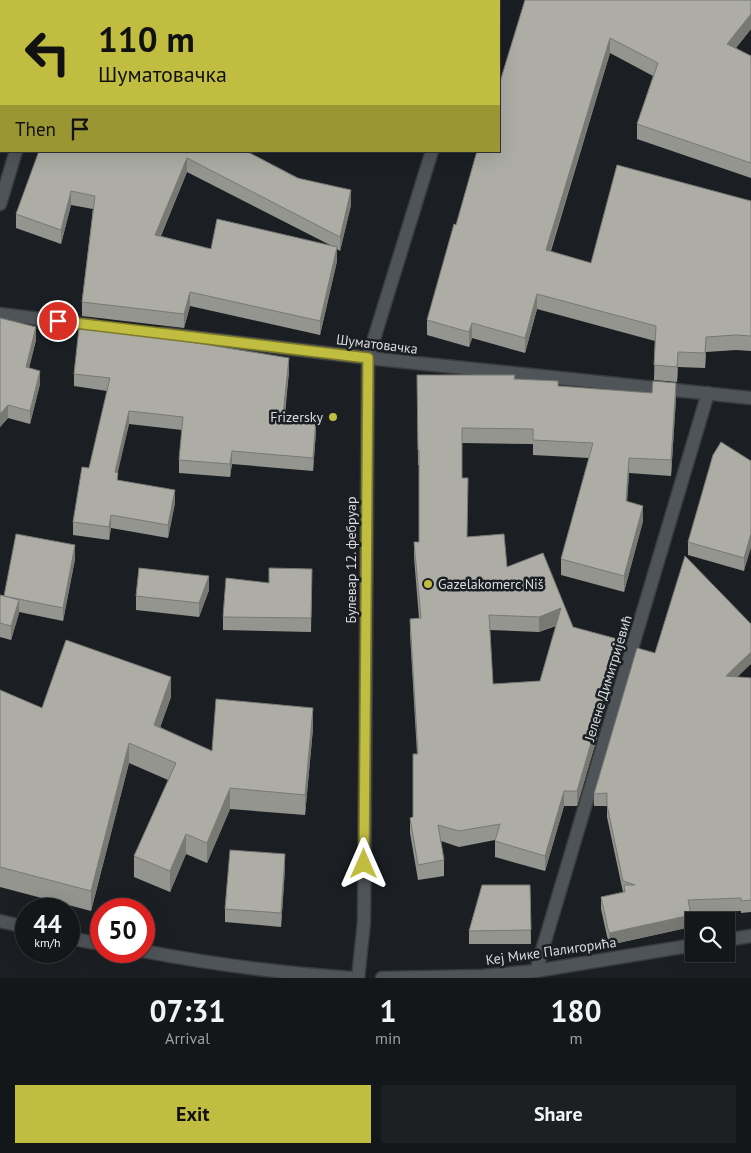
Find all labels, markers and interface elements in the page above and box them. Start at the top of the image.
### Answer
text: 110 m [98,16,195,62]
icon: left [15,20,80,85]
text: Шуматовачка [98,60,227,88]
icon: arrive [66,115,94,143]
text: Then [15,117,56,141]
pin [37,300,79,342]
icon: arrive [44,307,72,335]
street label: Шуматовачка [335,330,419,358]
place label: Frizersky [270,408,323,426]
marker: Frizersky [327,411,339,423]
street label: Булевар 12. фебруар [342,497,360,623]
place label: Gazelakomerc Niš [438,575,544,593]
marker: Gazelakomerc Niš [422,578,434,590]
street label: Јелене Димитријевић [580,613,636,744]
position arrow [337,837,389,889]
speed limit sign: 50 [90,898,155,963]
text: 44 [33,908,62,940]
map controls [685,912,735,962]
button: search [685,912,735,962]
street label: Кеј Мике Палигорића [485,933,617,969]
text: km/h [34,935,61,950]
text: 07:31 [149,991,226,1030]
text: 1 [380,991,397,1030]
text: 180 [550,991,602,1030]
text: Arrival [165,1028,210,1048]
text: min [375,1028,401,1048]
text: m [570,1028,583,1048]
button: Exit [15,1085,371,1143]
button: Share [381,1085,736,1143]

